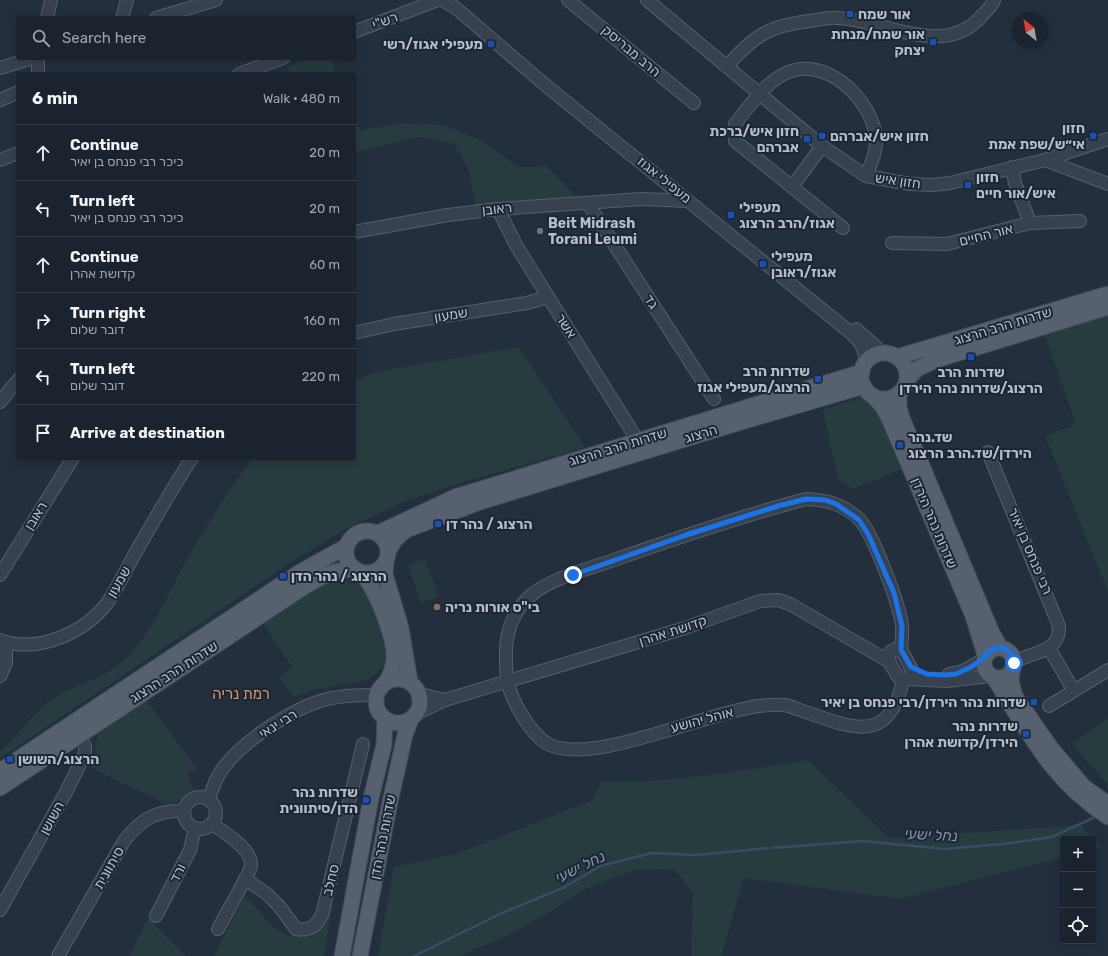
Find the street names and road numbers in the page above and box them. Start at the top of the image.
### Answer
street label: רש"י [370,9,400,33]
street label: הרב מבריסק [598,21,664,81]
street label: מעפילי אגוז [633,153,695,207]
street label: חזון איש [874,169,922,193]
street label: ראובן [481,199,513,219]
street label: אור החיים [957,220,1015,250]
street label: גד [640,291,662,313]
street label: שדרות הרב הרצוג [952,303,1054,349]
street label: שמעון [433,304,469,326]
street label: אשר [552,311,580,341]
street label: הרצוג [683,421,719,447]
street label: שדרות הרב הרצוג [567,424,669,470]
street label: שדרות נהר הירדן [907,475,961,571]
street label: ראובן [21,499,51,533]
street label: רבי פנחס בן יאיר [1004,505,1056,597]
street label: שמעון [103,563,135,601]
street label: קדושת אהרן [637,612,709,650]
street label: שדרות הרב הרצוג [127,637,221,707]
street label: אוהל יהושע [669,703,735,737]
street label: רבי ינאי [256,706,300,742]
street label: שדרות נהר הדן [366,793,400,881]
street label: השושן [36,798,68,838]
street label: סיתוונית [90,844,128,892]
street label: ורד [166,861,190,885]
street label: סחלב [319,862,343,898]

